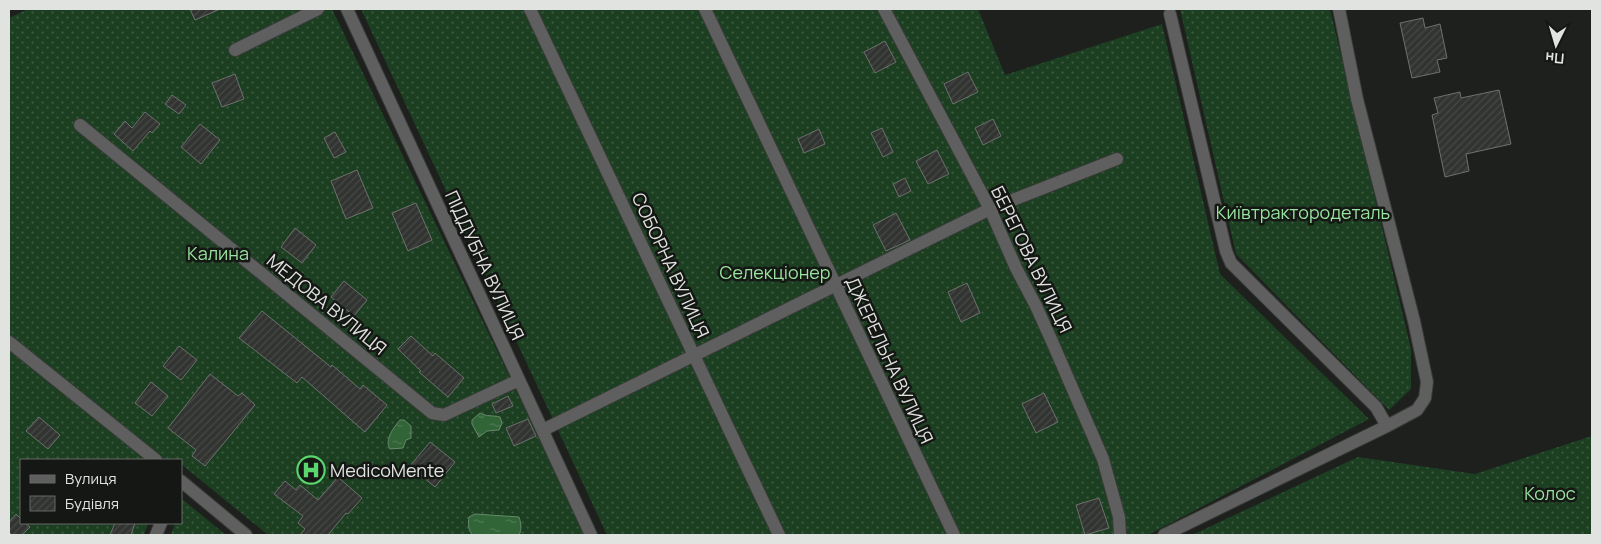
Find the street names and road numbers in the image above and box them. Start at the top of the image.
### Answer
street label: БЕРЕГОВА ВУЛИЦЯ [986,182,1078,336]
street label: ПІДДУБНА ВУЛИЦЯ [440,186,530,344]
street label: СОБОРНА ВУЛИЦЯ [627,189,715,341]
street label: МЕДОВА ВУЛИЦЯ [262,248,392,360]
street label: ДЖЕРЕЛЬНА ВУЛИЦЯ [841,273,939,447]

